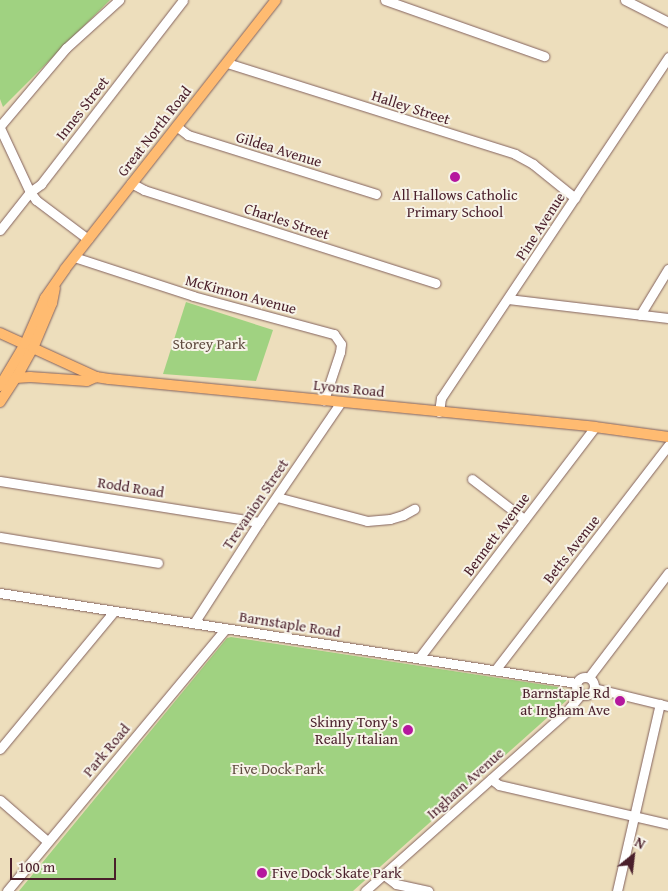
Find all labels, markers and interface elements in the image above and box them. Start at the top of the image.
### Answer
street label: Innes Street [52,73,112,143]
street label: Great North Road [113,82,195,180]
street label: Halley Street [370,86,452,128]
street label: Gildea Avenue [234,127,324,171]
marker: All Hallows Catholic Primary School [449,171,461,183]
place label: All Hallows Catholic Primary School [392,185,518,220]
street label: Pine Avenue [511,189,569,263]
street label: Charles Street [242,199,332,243]
street label: McKinnon Avenue [183,271,299,317]
park label: Storey Park [173,335,245,353]
street label: Lyons Road [313,375,385,401]
street label: Trevanion Street [218,455,292,553]
street label: Rodd Road [97,473,165,501]
street label: Bennett Avenue [459,489,533,579]
street label: Betts Avenue [539,511,603,587]
street label: Barnstaple Road [238,607,342,641]
place label: Barnstaple Rd at Ingham Ave [520,683,610,718]
marker: Barnstaple Rd at Ingham Ave [614,695,626,707]
place label: Skinny Tony's Really Italian [310,712,398,747]
street label: Park Road [79,720,133,780]
marker: Skinny Tony's Really Italian [402,724,414,736]
street label: Ingham Avenue [423,744,507,822]
park label: Five Dock Park [232,760,324,778]
north arrow [608,831,658,881]
text: N [631,832,649,854]
scale bar [12,848,119,880]
text: 100 m [18,856,55,877]
place label: Five Dock Skate Park [272,864,402,882]
marker: Five Dock Skate Park [256,867,268,879]

